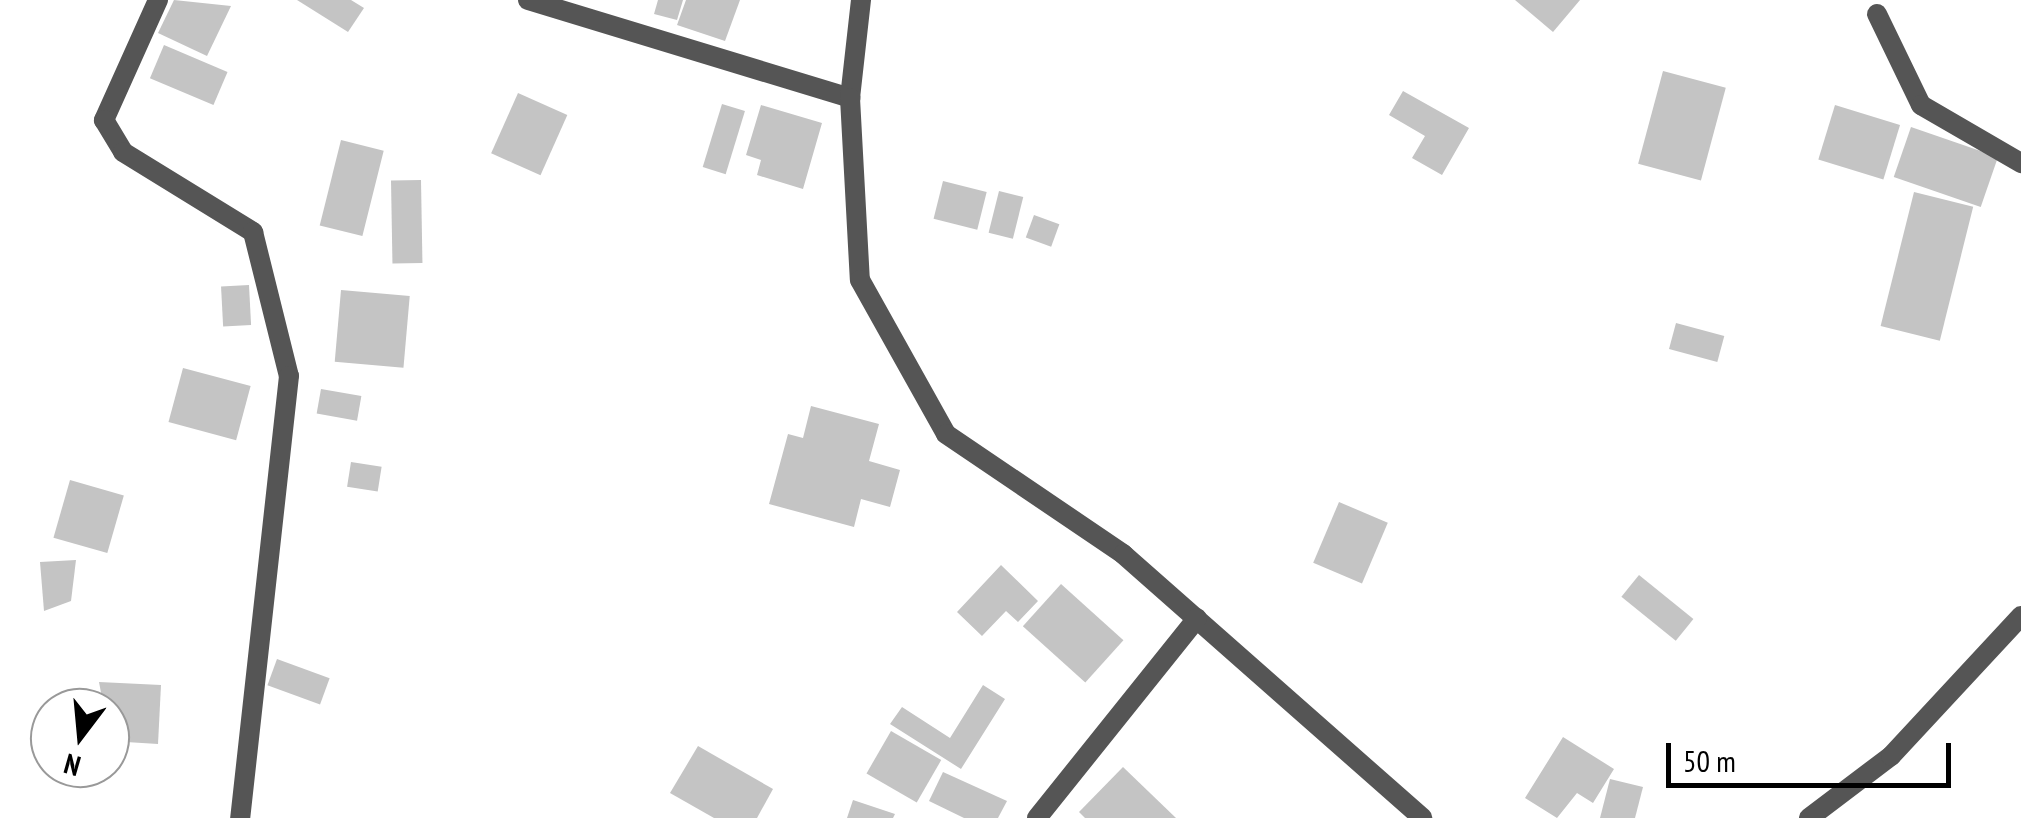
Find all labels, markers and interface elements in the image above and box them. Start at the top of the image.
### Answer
north arrow [30,688,130,788]
scale bar [1671,723,1956,785]
text: 50 m [1683,741,1736,780]
text: N [60,746,85,785]

